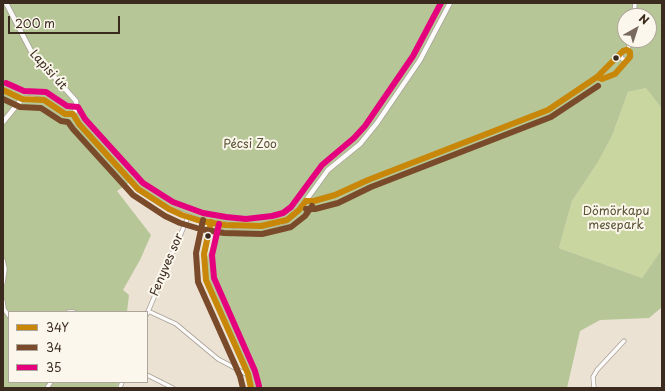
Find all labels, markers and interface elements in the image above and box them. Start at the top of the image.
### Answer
scale bar [10,8,122,34]
north arrow [617,8,657,48]
text: N [636,10,653,28]
text: 200 m [15,14,55,32]
street label: Lapisi út [26,47,70,93]
unlabelled marker [611,53,621,63]
park label: Pécsi Zoo [223,138,277,152]
park label: Dömörkapu mesepark [583,205,649,233]
street label: Fenyves sor [147,231,187,299]
unlabelled marker [203,231,213,241]
legend [8,311,148,383]
text: 34Y [46,318,69,336]
text: 34 [46,338,62,356]
text: 35 [46,358,61,376]

